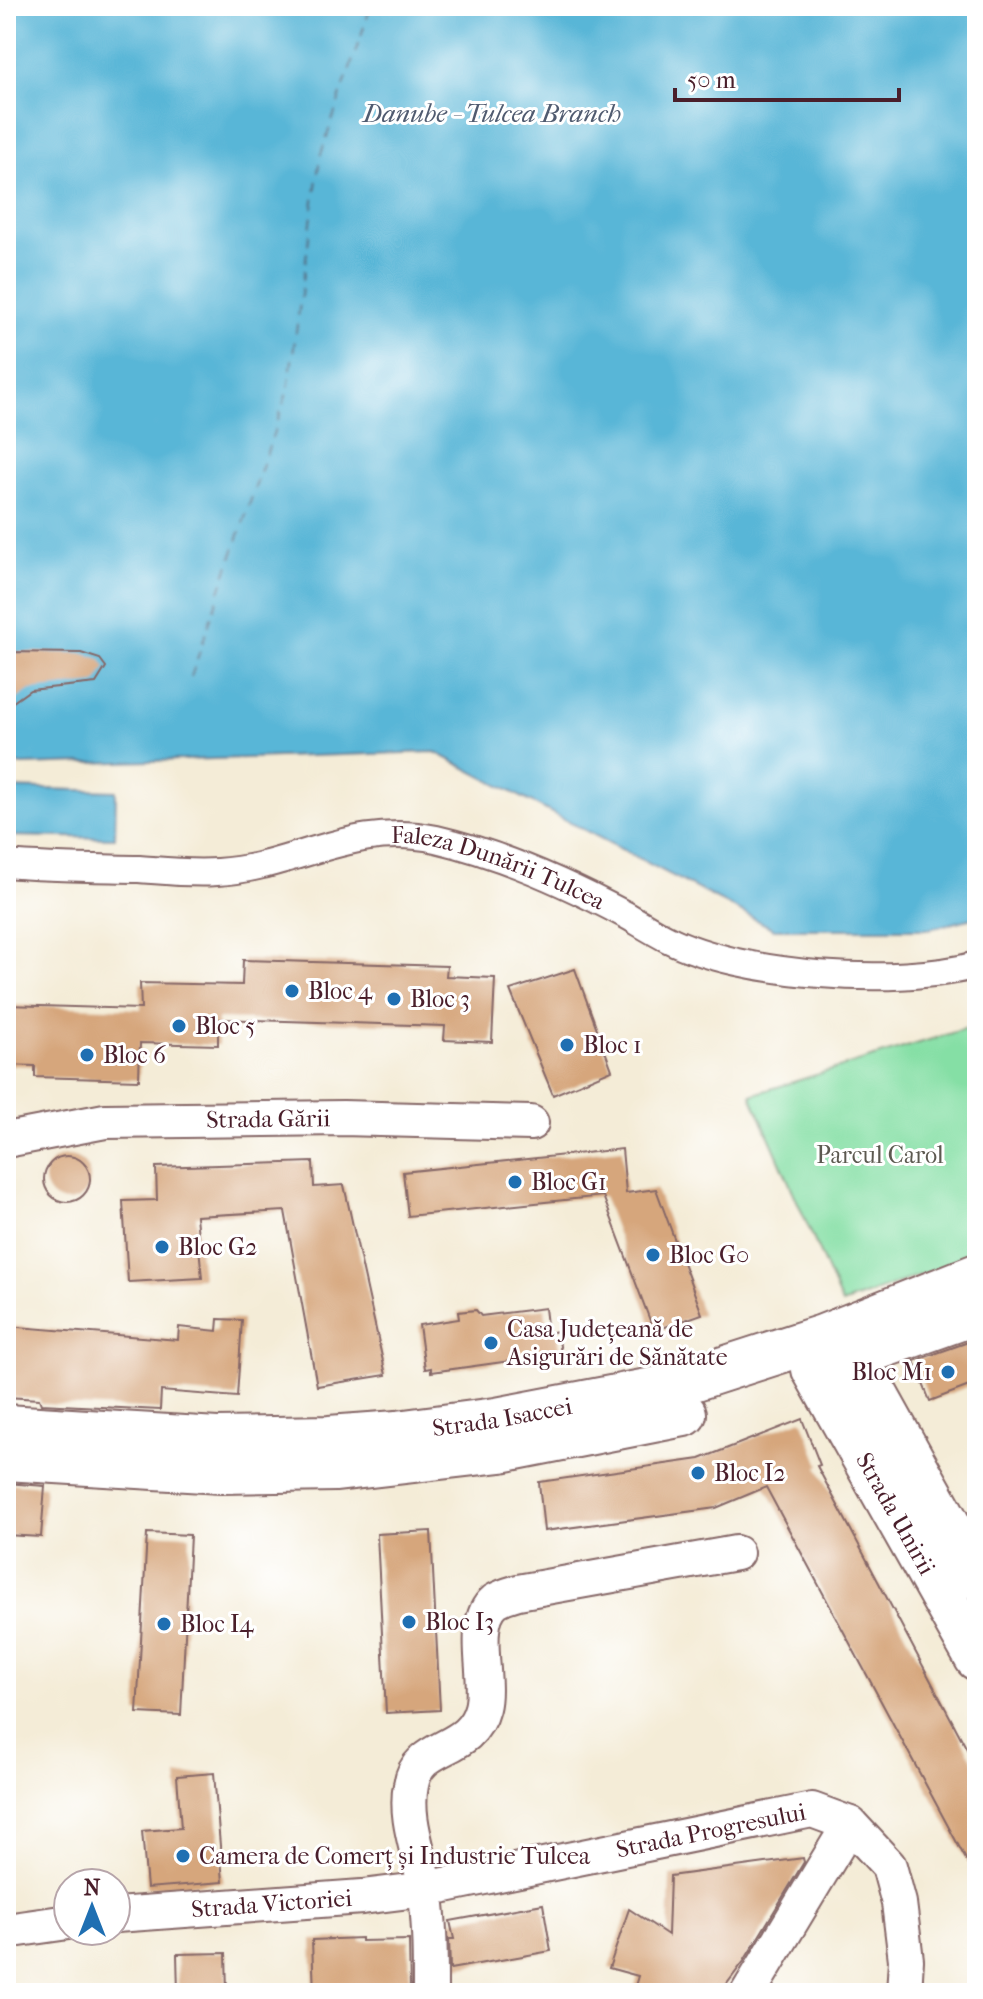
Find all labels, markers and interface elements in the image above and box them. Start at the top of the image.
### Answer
scale bar [675,52,899,102]
text: 50 m [687,66,736,94]
water label: Danube - Tulcea Branch [361,98,621,129]
street label: Faleza Dunării Tulcea [391,821,610,916]
place label: Bloc 4 [308,977,373,1005]
marker: Bloc 4 [283,982,301,1000]
place label: Bloc 3 [410,985,470,1013]
marker: Bloc 3 [385,990,403,1008]
place label: Bloc 5 [195,1012,255,1040]
marker: Bloc 5 [170,1017,188,1035]
place label: Bloc 1 [583,1031,642,1059]
marker: Bloc 1 [558,1036,576,1054]
place label: Bloc 6 [103,1041,167,1069]
marker: Bloc 6 [78,1046,96,1064]
street label: Strada Gării [206,1104,330,1134]
park label: Parcul Carol [816,1141,944,1169]
place label: Bloc G1 [531,1168,607,1196]
marker: Bloc G1 [506,1173,524,1191]
place label: Bloc G2 [178,1233,257,1261]
marker: Bloc G2 [153,1238,171,1256]
place label: Bloc G0 [669,1241,749,1269]
marker: Bloc G0 [644,1246,662,1264]
place label: Casa Județeană de Asigurări de Sănătate [506,1315,728,1371]
marker: Casa Județeană de Asigurări de Sănătate [482,1334,500,1352]
place label: Bloc M1 [852,1358,932,1386]
marker: Bloc M1 [939,1363,957,1381]
street label: Strada Isaccei [431,1392,574,1442]
street label: Strada Unirii [850,1448,941,1580]
place label: Bloc I2 [714,1459,786,1487]
marker: Bloc I2 [689,1464,707,1482]
place label: Bloc I3 [425,1608,494,1636]
place label: Bloc I4 [180,1610,254,1638]
marker: Bloc I3 [400,1613,418,1631]
marker: Bloc I4 [155,1615,173,1633]
street label: Strada Progresului [614,1798,808,1864]
place label: Camera de Comerț și Industrie Tulcea [199,1842,591,1871]
marker: Camera de Comerț și Industrie Tulcea [174,1847,192,1865]
north arrow [52,1867,132,1947]
text: N [84,1875,101,1901]
street label: Strada Victoriei [190,1884,353,1923]

